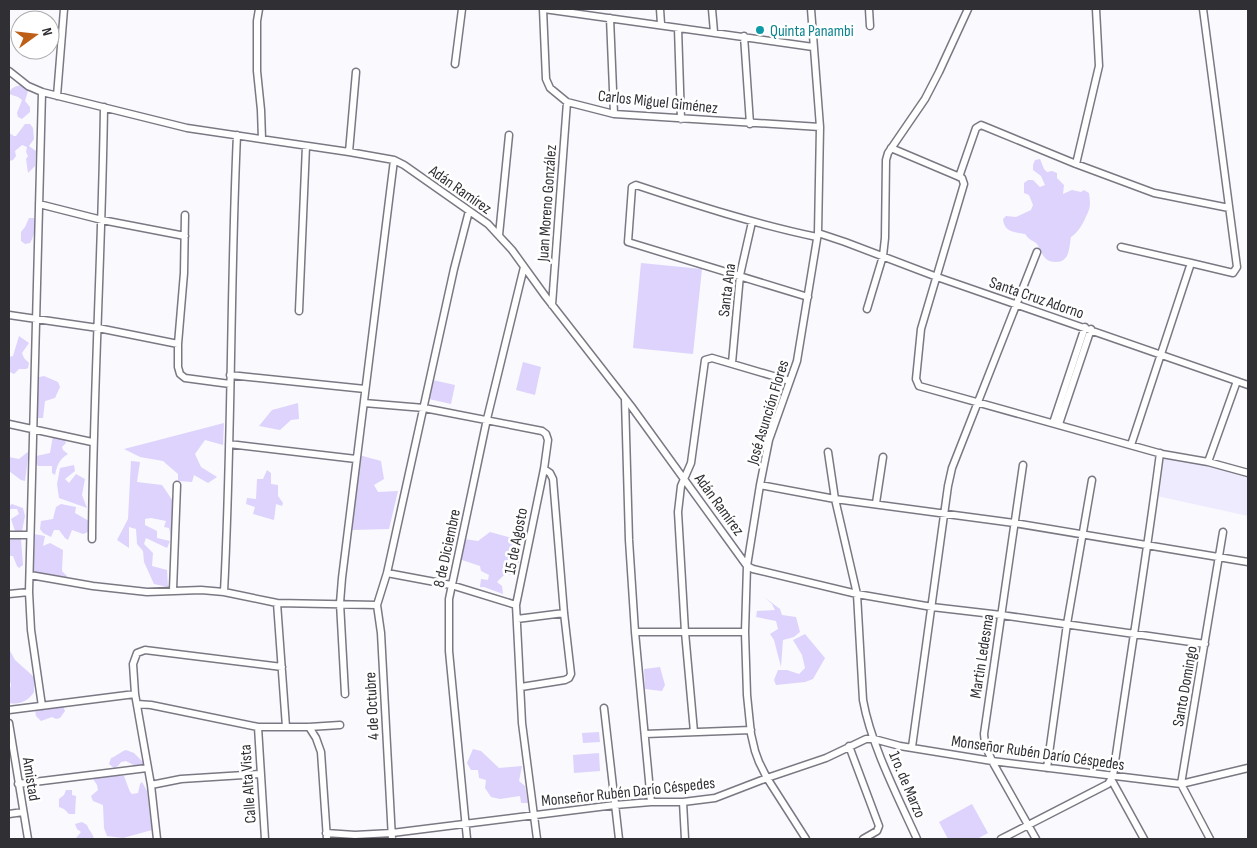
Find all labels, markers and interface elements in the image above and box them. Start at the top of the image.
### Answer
north arrow [10,10,60,60]
place label: Quinta Panambi [770,22,854,41]
marker: Quinta Panambi [754,24,766,36]
text: N [38,26,56,38]
street label: Carlos Miguel Giménez [597,87,719,118]
street label: Juan Moreno González [534,144,561,263]
street label: Adán Ramírez [424,161,495,219]
street label: Santa Ana [715,262,740,318]
street label: Santa Cruz Adorno [987,273,1086,323]
street label: José Asunción Flores [743,358,793,468]
street label: Adán Ramírez [689,469,748,540]
street label: 15 de Agosto [501,506,532,576]
street label: 8 de Diciembre [430,507,465,589]
street label: Martin Ledesma [966,613,999,700]
street label: Santo Domingo [1169,644,1202,728]
street label: 4 de Octubre [361,671,384,740]
street label: Monseñor Rubén Darío Céspedes [950,732,1126,775]
street label: Calle Alta Vista [236,744,261,824]
street label: 1ro. de Marzo [884,748,929,821]
street label: Amistad [18,755,43,802]
street label: Monseñor Rubén Darío Céspedes [540,774,716,811]

